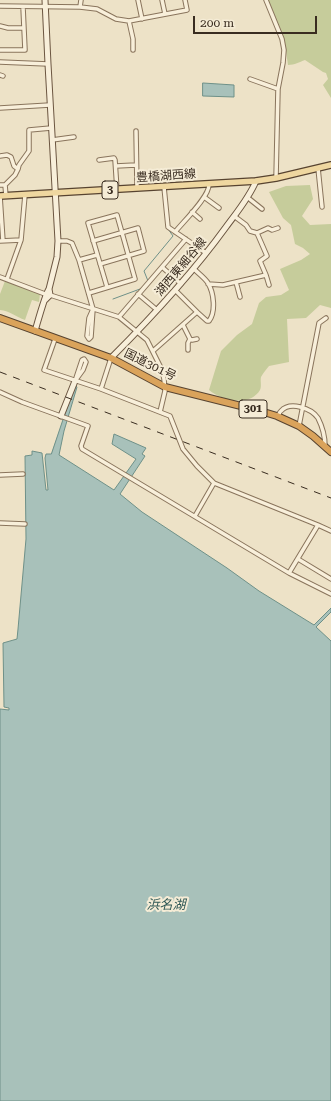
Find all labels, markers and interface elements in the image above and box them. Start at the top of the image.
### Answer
scale bar [195,8,319,34]
text: 200 m [200,16,234,30]
street label: 豊橋湖西線 [136,167,196,185]
road number: 3 [102,181,118,199]
street label: 湖西東細谷線 [152,235,210,299]
street label: 国道301号 [122,346,178,384]
road number: 301 [239,400,267,418]
water label: 浜名湖 [147,897,185,913]

